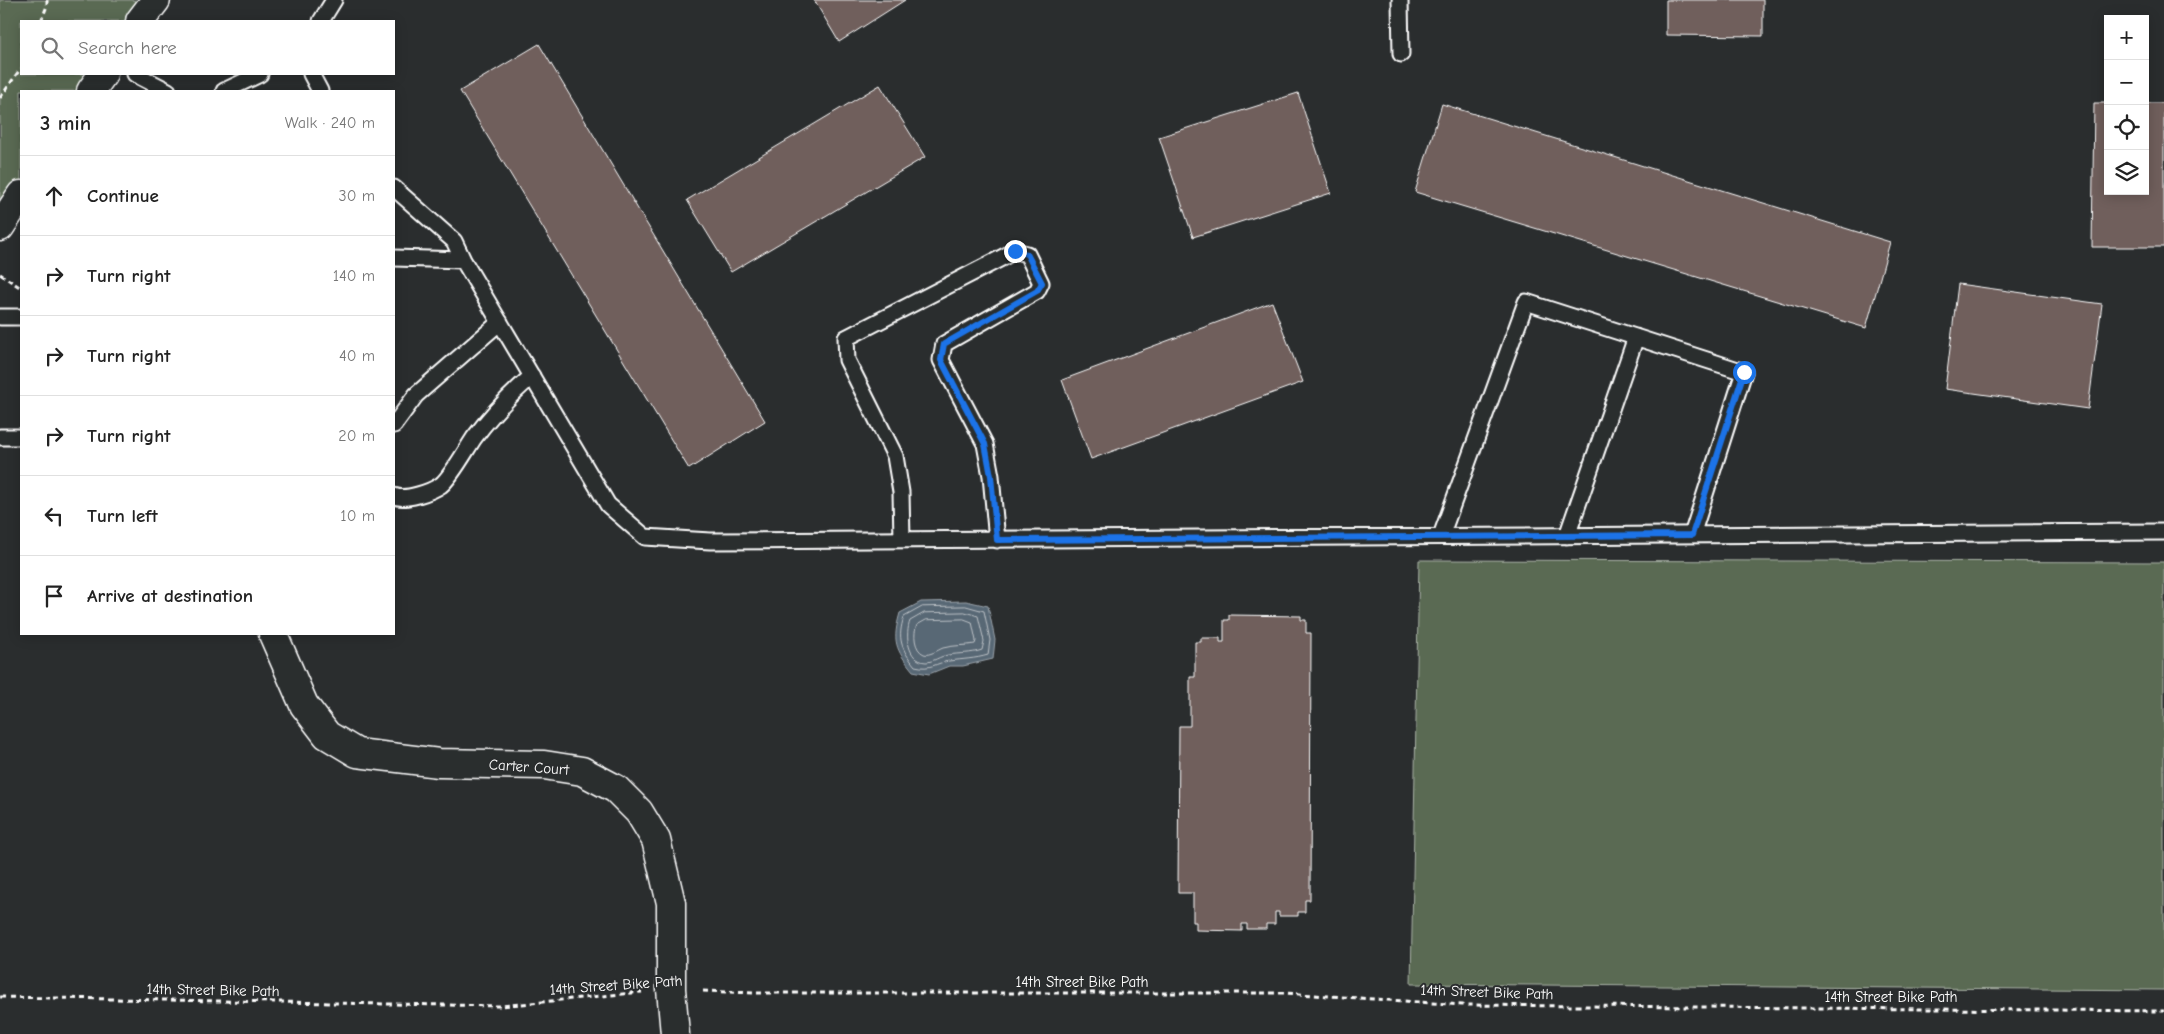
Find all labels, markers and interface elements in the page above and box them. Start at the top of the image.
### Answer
map controls [2104,15,2149,195]
button: + [2104,15,2149,60]
search box [20,20,395,75]
icon: search [38,34,66,62]
text: Search here [78,37,177,59]
button: − [2104,60,2149,105]
button: locate [2104,105,2149,150]
text: 3 min [40,111,91,135]
text: Walk · 240 m [285,114,375,132]
button: layers [2104,150,2149,195]
icon: ahead [40,182,68,210]
text: Continue [87,185,159,207]
text: 30 m [339,187,375,205]
route end [1004,240,1027,263]
icon: right [40,262,68,290]
text: Turn right [87,265,171,287]
text: 140 m [333,267,375,285]
icon: right [40,342,68,370]
text: Turn right [87,345,171,367]
text: 40 m [339,347,375,365]
route start [1733,361,1756,384]
icon: right [40,422,68,450]
text: Turn right [87,425,171,447]
text: 20 m [338,427,375,445]
icon: left [40,502,68,530]
text: Turn left [87,505,158,527]
text: 10 m [340,507,375,525]
icon: arrive [40,582,68,610]
text: Arrive at destination [87,585,253,607]
street label: Carter Court [488,755,570,779]
street label: 14th Street Bike Path [549,971,683,999]
street label: 14th Street Bike Path [1015,973,1149,991]
street label: 14th Street Bike Path [146,980,280,1000]
street label: 14th Street Bike Path [1420,981,1554,1003]
street label: 14th Street Bike Path [1824,988,1958,1006]

